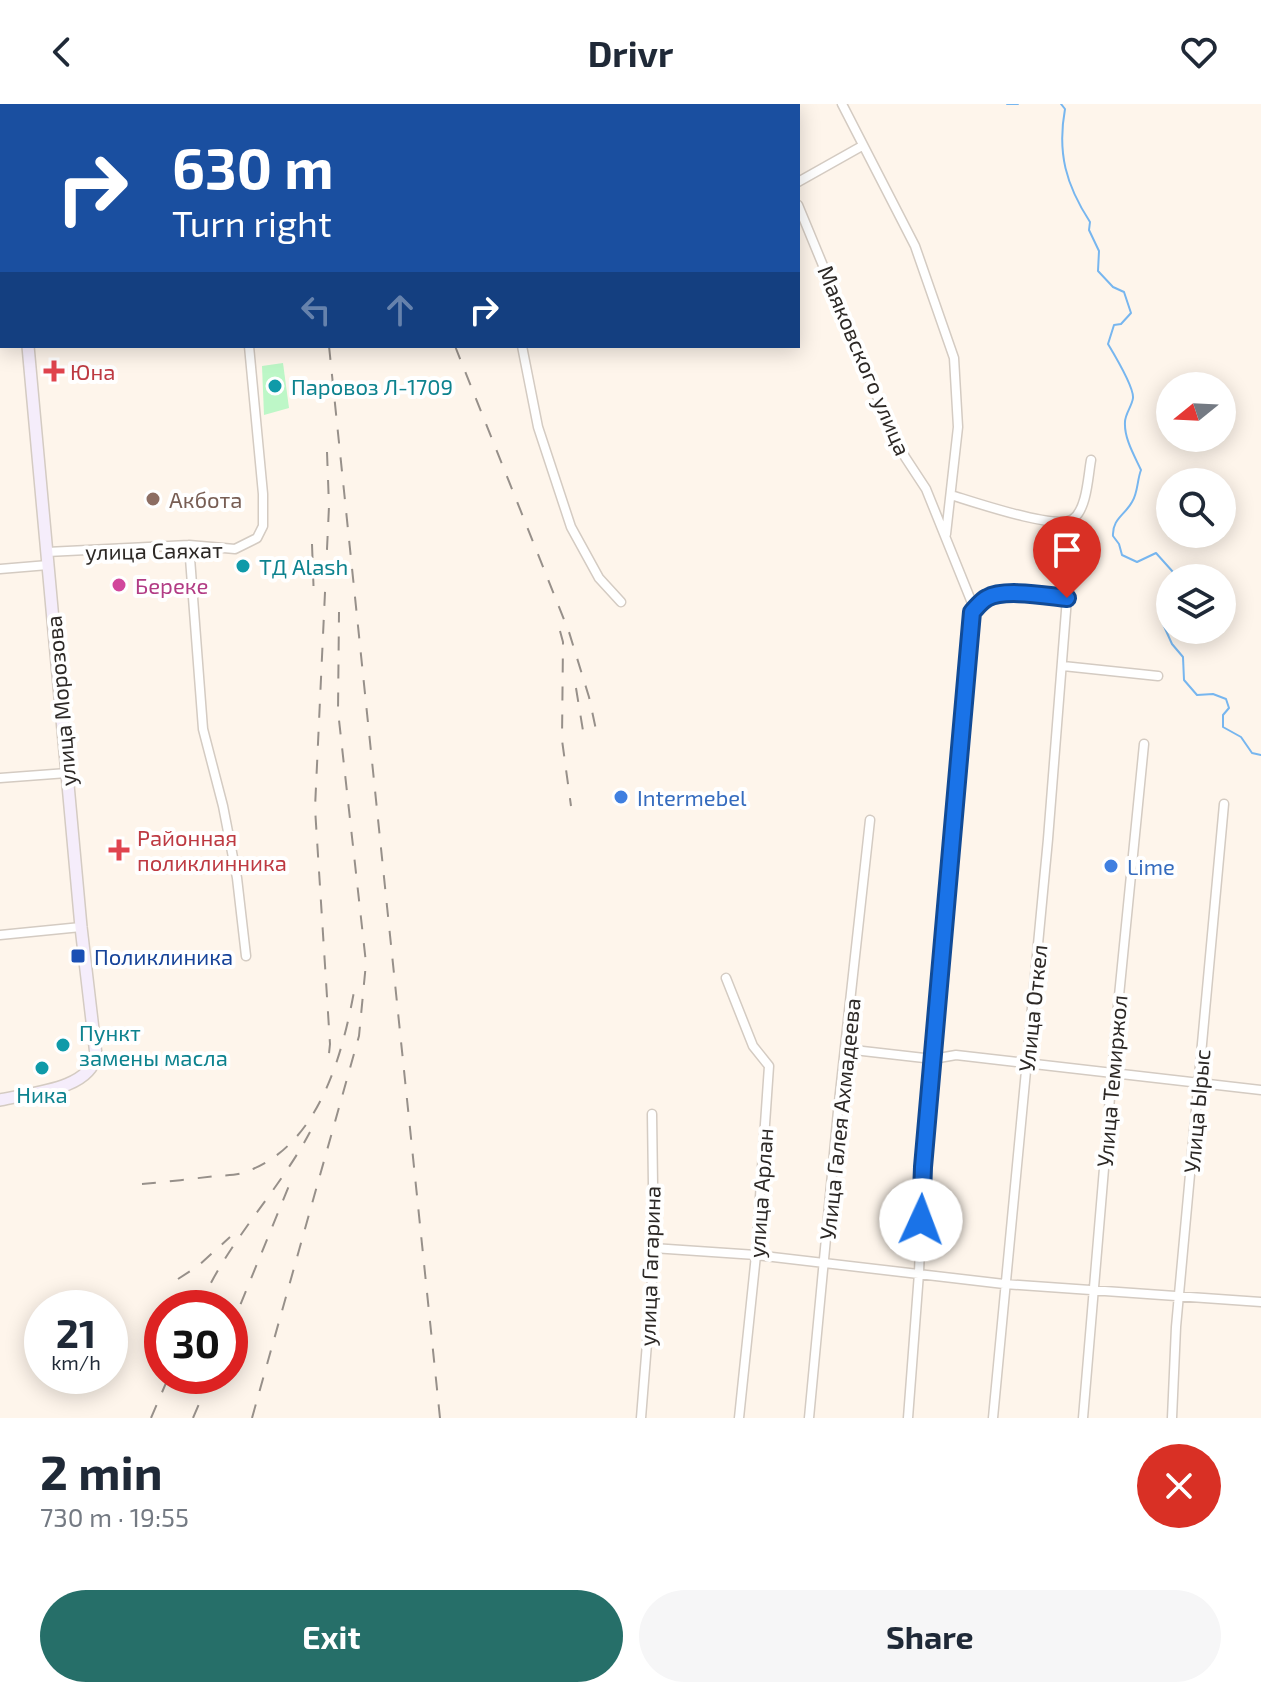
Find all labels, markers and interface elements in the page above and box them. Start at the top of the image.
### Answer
icon: back [40,30,84,74]
icon: heart [1177,30,1221,74]
text: Drivr [588,31,673,74]
text: 630 m [172,133,334,200]
icon: right [40,136,144,240]
text: Turn right [172,201,332,244]
street label: Маяковского улица [812,261,917,459]
icon: left [294,288,338,332]
icon: ahead [378,288,422,332]
icon: right [462,288,506,332]
place label: Юна [70,358,115,384]
marker: Юна [45,362,63,380]
north arrow [1156,372,1236,452]
map controls [1156,372,1236,644]
place label: Паровоз Л-1709 [291,373,453,399]
marker: Паровоз Л-1709 [266,377,284,395]
button: search [1156,468,1236,548]
place label: Акбота [169,486,242,512]
marker: Акбота [144,490,162,508]
pin [1033,516,1101,598]
icon: arrive [1045,528,1089,572]
street label: улица Саяхат [85,536,223,565]
place label: ТД Alash [259,553,348,579]
marker: ТД Alash [234,557,252,575]
button: layers [1156,564,1236,644]
place label: Береке [135,572,208,598]
marker: Береке [110,576,128,594]
street label: улица Морозова [40,614,81,787]
place label: Intermebel [637,784,747,810]
marker: Intermebel [612,788,630,806]
place label: Районная поликлинника [137,824,287,875]
marker: Районная поликлинника [108,839,130,861]
place label: Lime [1127,853,1175,879]
marker: Lime [1102,857,1120,875]
place label: Поликлиника [94,943,233,969]
street label: Улица Откел [1012,943,1052,1073]
marker: Поликлиника [69,947,87,965]
street label: Улица Темиржол [1091,994,1131,1168]
street label: Улица Галея Ахмадеева [813,997,865,1241]
place label: Пункт замены масла [79,1019,228,1070]
marker: Пункт замены масла [54,1036,72,1054]
street label: Улица Ырыс [1178,1048,1214,1174]
marker: Ника [33,1059,51,1077]
place label: Ника [16,1081,68,1107]
street label: улица Арлан [742,1127,779,1259]
position arrow [879,1178,963,1262]
street label: улица Гагарина [633,1185,666,1347]
speed limit sign: 30 [144,1290,248,1394]
text: 21 [56,1308,96,1356]
text: km/h [51,1350,101,1374]
text: 2 min [40,1442,163,1500]
button: close [1137,1444,1221,1528]
text: 730 m · 19:55 [40,1501,189,1532]
button: Exit [40,1590,623,1682]
button: Share [639,1590,1221,1682]

